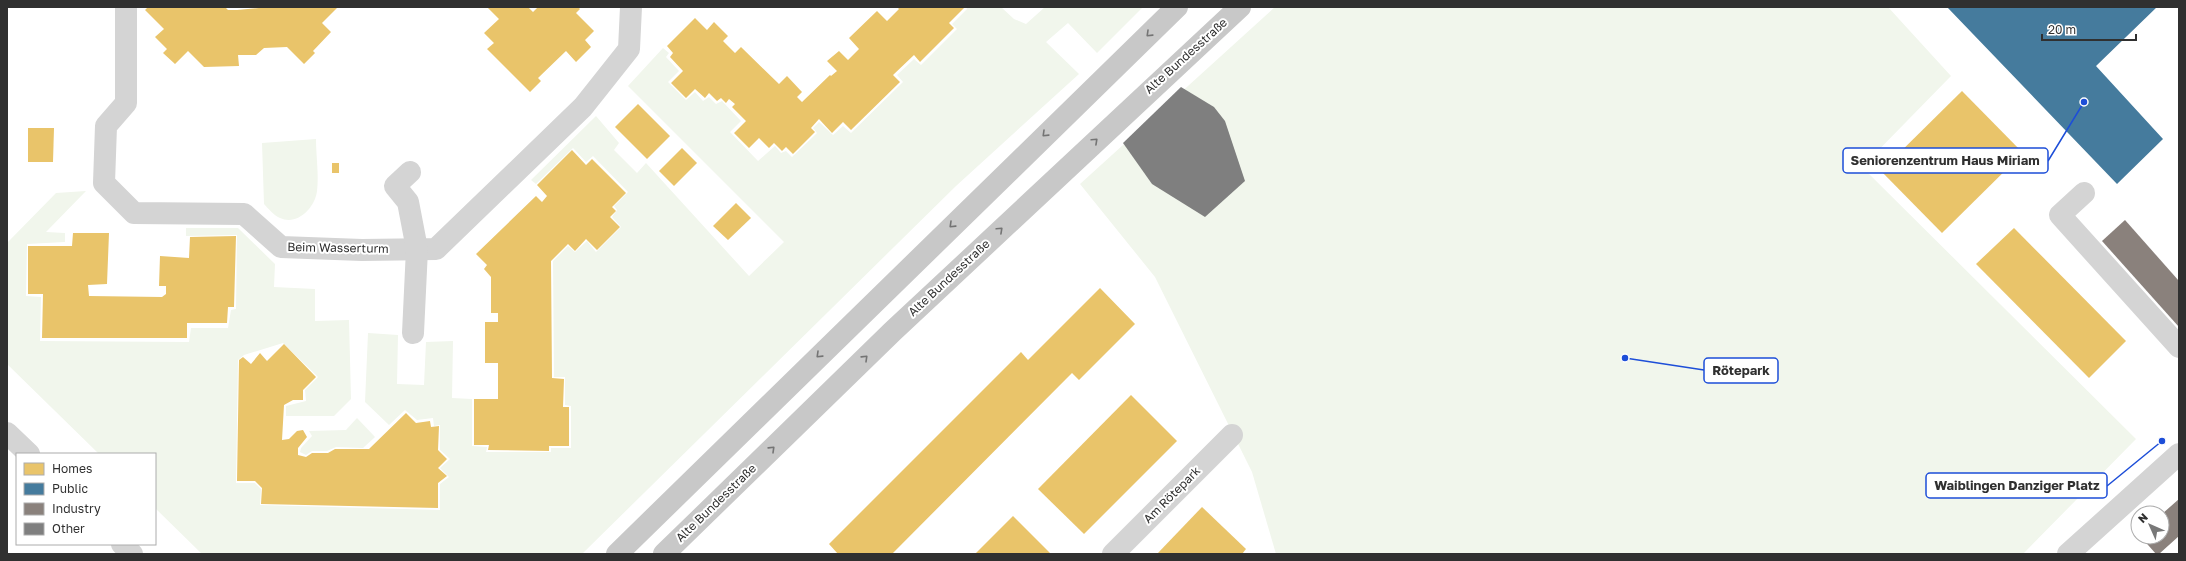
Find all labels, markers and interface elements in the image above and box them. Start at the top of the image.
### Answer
street label: Alte Bundesstraße [1141,15,1230,97]
scale bar [2042,16,2136,42]
text: 20 m [2048,22,2076,37]
one-way arrow [1146,29,1154,37]
one-way arrow [1042,129,1050,137]
one-way arrow [1090,139,1097,146]
callout: Seniorenzentrum Haus Miriam [1843,148,2048,173]
text: Seniorenzentrum Haus Miriam [1850,152,2040,168]
one-way arrow [949,220,957,228]
one-way arrow [995,227,1003,235]
street label: Alte Bundesstraße [905,236,993,319]
street label: Beim Wasserturm [287,239,389,256]
one-way arrow [816,350,824,358]
one-way arrow [860,355,868,363]
callout: Rötepark [1704,358,1778,383]
text: Rötepark [1712,362,1770,378]
one-way arrow [767,446,775,453]
legend [16,453,156,545]
street label: Alte Bundesstraße [672,460,759,545]
text: Homes [52,461,92,476]
street label: Am Rötepark [1140,463,1203,526]
callout: Waiblingen Danziger Platz [1926,473,2107,498]
text: Waiblingen Danziger Platz [1934,477,2100,493]
text: Public [52,481,89,496]
text: Industry [52,501,101,516]
north arrow [2130,505,2170,545]
text: N [2135,510,2150,525]
text: Other [52,521,85,536]

